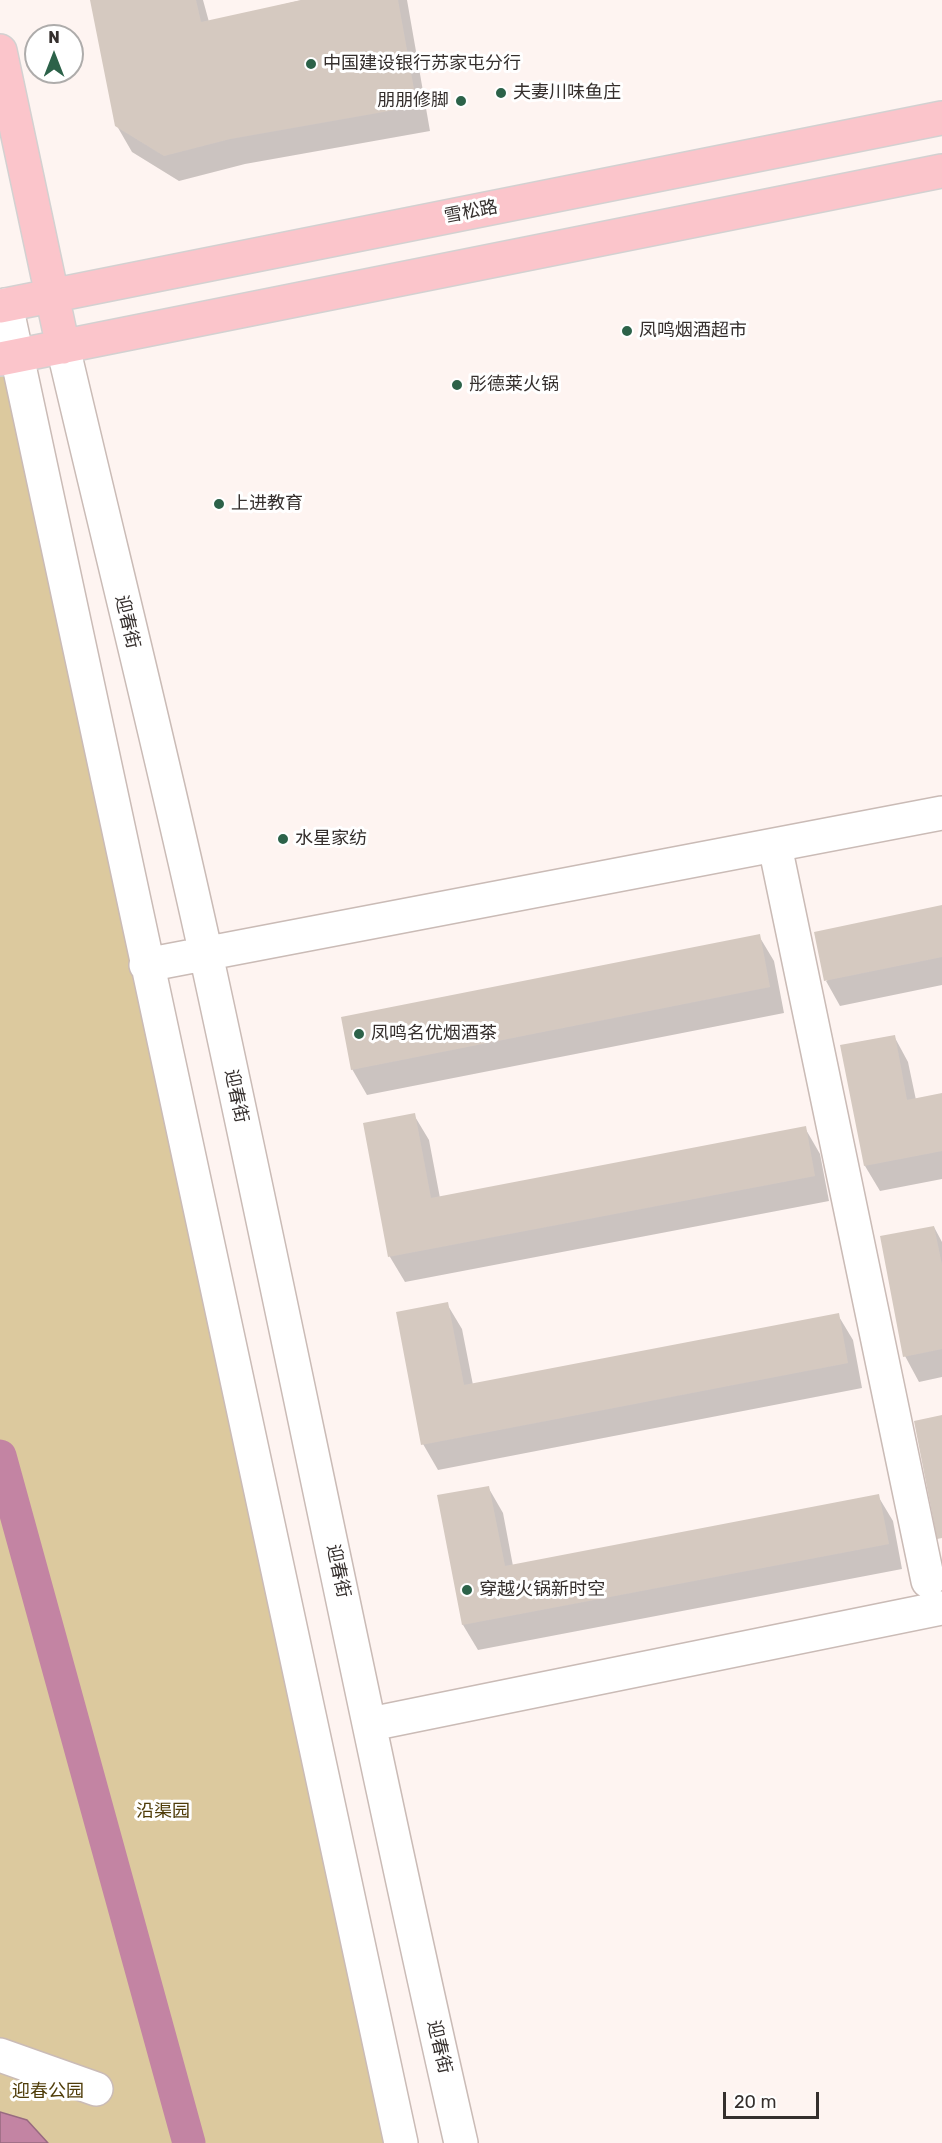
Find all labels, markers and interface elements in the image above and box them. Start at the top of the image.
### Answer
north arrow [24,24,84,84]
text: N [48,28,60,47]
place label: 中国建设银行苏家屯分行 [323,53,521,75]
marker: 中国建设银行苏家屯分行 [304,57,318,71]
place label: 夫妻川味鱼庄 [513,82,621,104]
marker: 夫妻川味鱼庄 [494,86,508,100]
place label: 朋朋修脚 [377,90,449,112]
marker: 朋朋修脚 [454,94,468,108]
street label: 雪松路 [442,196,500,228]
place label: 凤鸣烟酒超市 [639,320,747,342]
marker: 凤鸣烟酒超市 [620,324,634,338]
place label: 彤德莱火锅 [469,374,559,396]
marker: 彤德莱火锅 [450,378,464,392]
place label: 上进教育 [231,493,303,515]
marker: 上进教育 [212,497,226,511]
street label: 迎春街 [110,593,144,651]
place label: 水星家纺 [295,828,367,850]
marker: 水星家纺 [276,832,290,846]
place label: 凤鸣名优烟酒茶 [371,1023,497,1045]
marker: 凤鸣名优烟酒茶 [352,1027,366,1041]
street label: 迎春街 [220,1067,252,1125]
street label: 迎春街 [322,1542,354,1600]
place label: 穿越火锅新时空 [479,1579,605,1601]
marker: 穿越火锅新时空 [460,1583,474,1597]
park label: 沿渠园 [136,1801,190,1823]
street label: 迎春街 [422,2018,456,2076]
scale bar [726,2080,822,2118]
park label: 迎春公园 [12,2081,84,2103]
text: 20 m [734,2091,776,2113]

